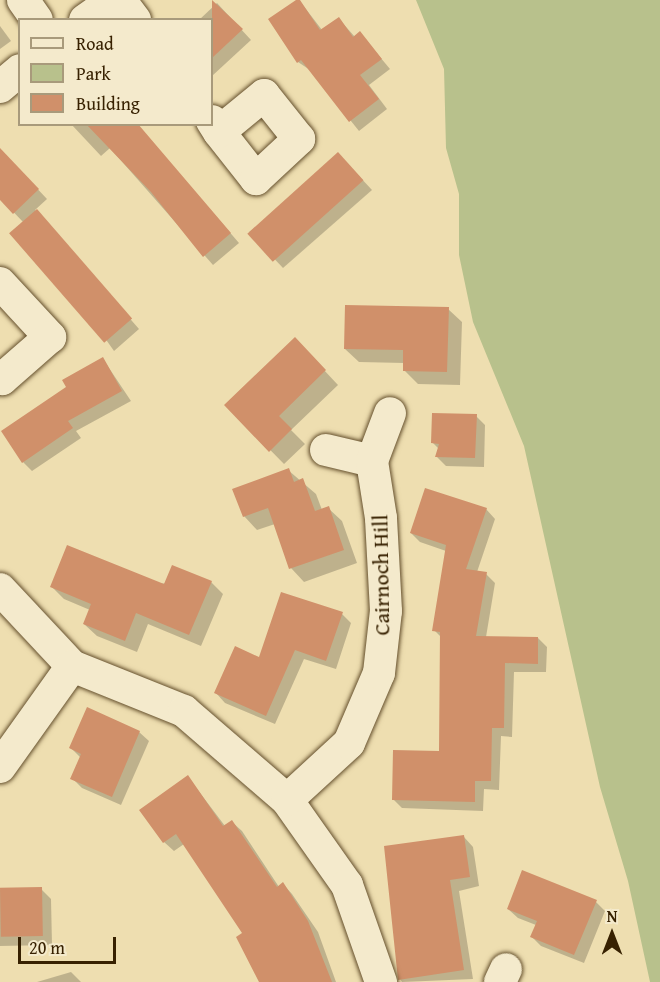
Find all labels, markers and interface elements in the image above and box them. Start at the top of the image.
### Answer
legend [18,18,213,126]
text: Road [76,30,114,57]
text: Park [76,60,111,87]
text: Building [76,90,140,117]
street label: Cairnoch Hill [367,514,395,636]
north arrow [582,904,642,964]
text: N [607,904,617,928]
scale bar [21,925,118,963]
text: 20 m [29,934,65,961]

